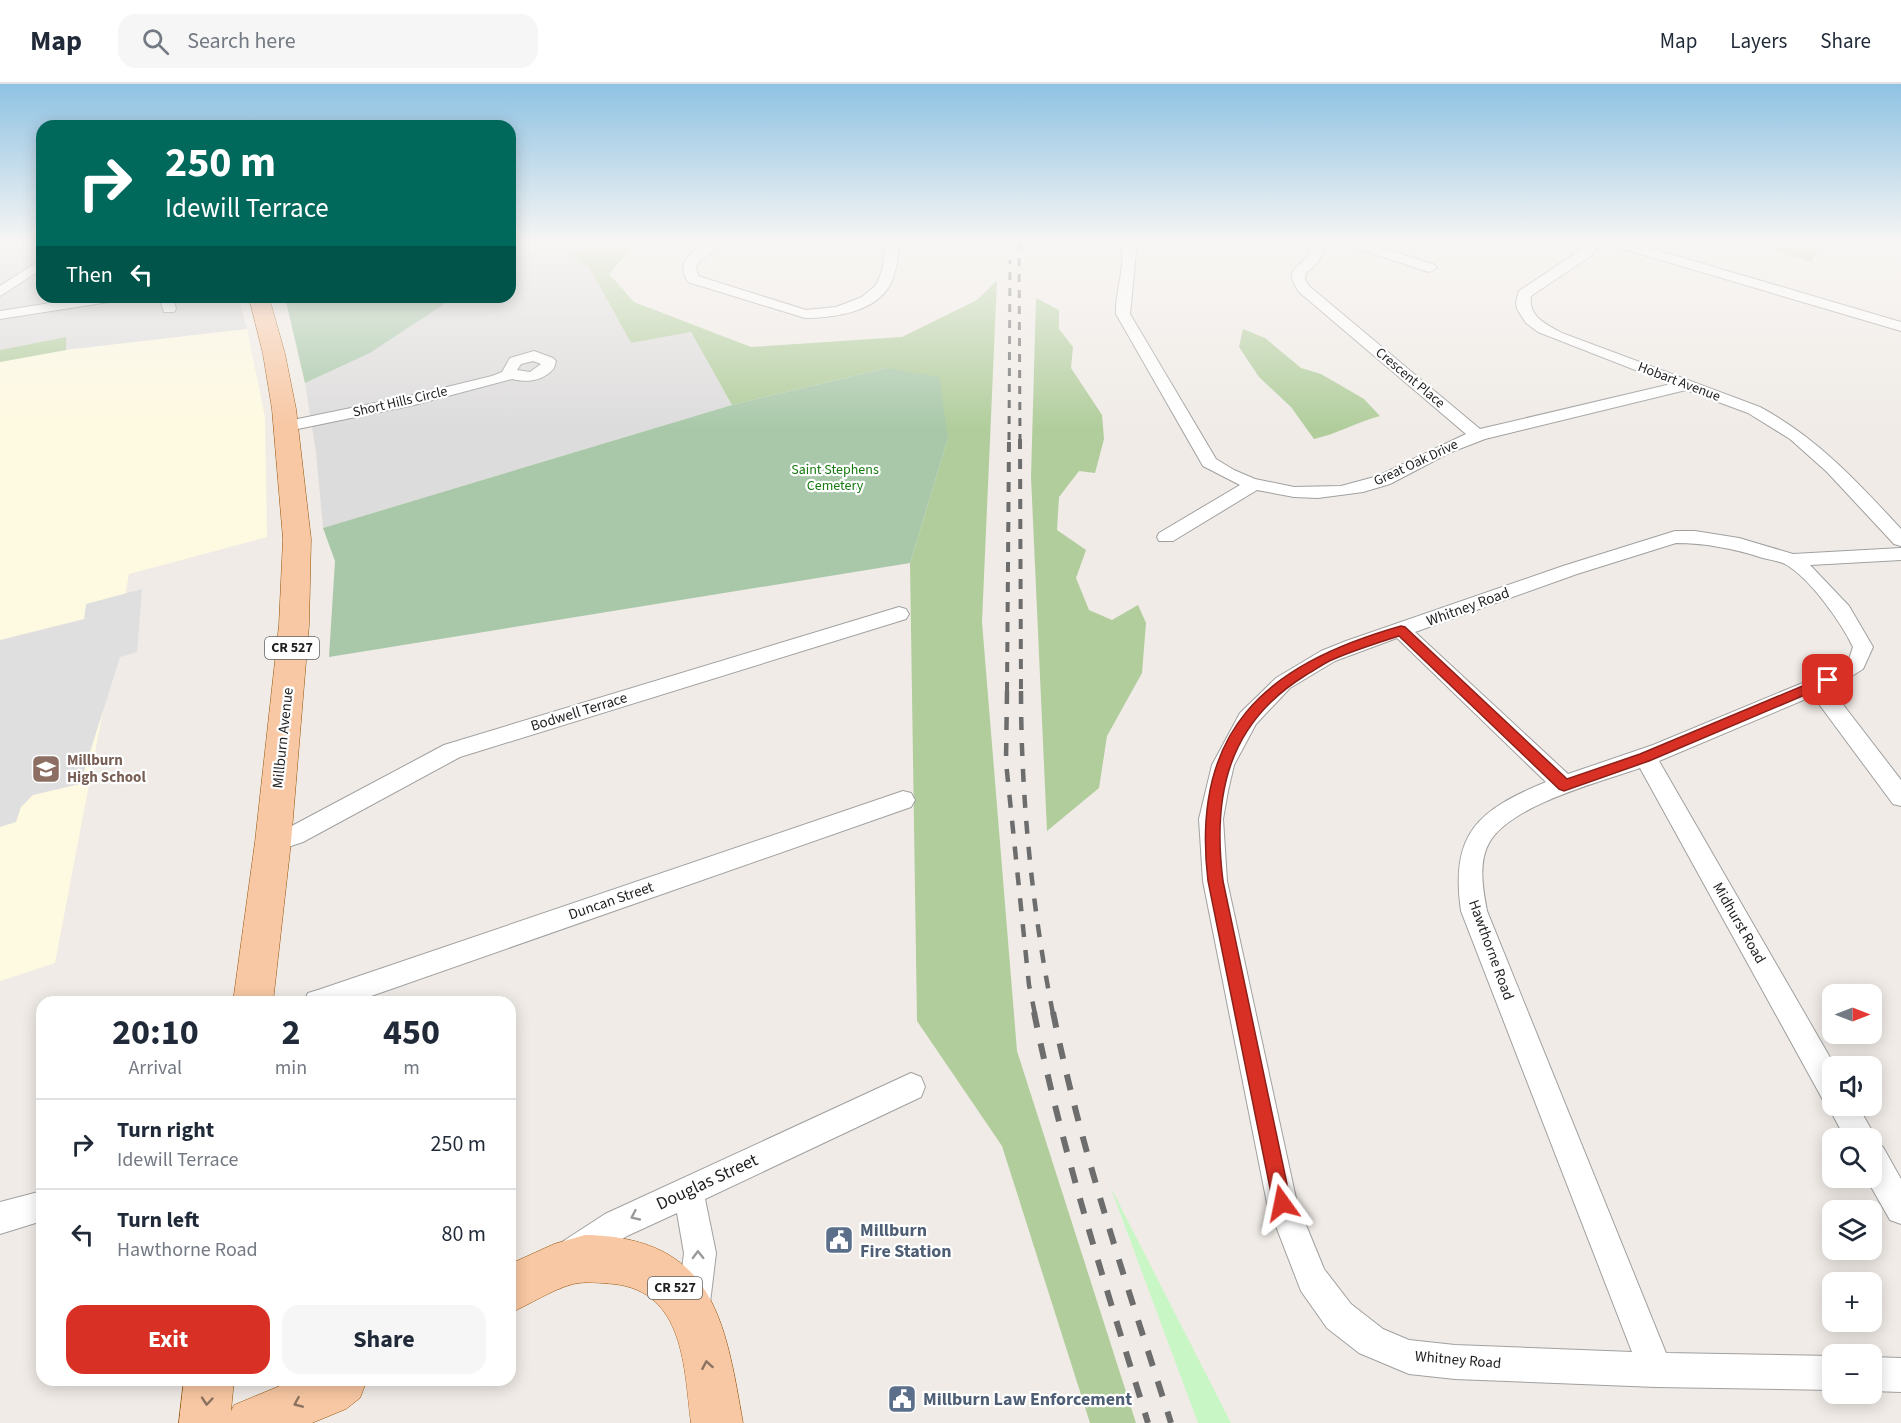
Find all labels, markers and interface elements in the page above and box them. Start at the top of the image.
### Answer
search box [118,14,538,68]
text: Map [30,21,82,61]
icon: search [139,25,172,58]
text: Search here [187,25,296,57]
text: Map [1660,26,1697,56]
text: Layers [1730,26,1787,56]
text: Share [1820,26,1871,56]
text: 250 m [165,133,276,193]
icon: right [66,144,144,222]
text: Idewill Terrace [165,189,329,228]
icon: left [125,258,158,291]
text: Then [66,259,113,291]
street label: Crescent Place [1371,343,1449,413]
street label: Hobart Avenue [1635,357,1723,407]
street label: Short Hills Circle [351,381,449,423]
street label: Great Oak Drive [1371,435,1461,491]
park label: Saint Stephens Cemetery [791,460,879,496]
street label: Whitney Road [1424,582,1512,632]
road number: CR 527 [265,637,319,659]
pin [1802,654,1853,705]
icon: arrive [1811,663,1844,696]
street label: Millburn Avenue [267,687,299,789]
street label: Bodwell Terrace [528,687,630,737]
place label: Millburn High School [67,750,146,788]
school or university icon: Millburn High School [30,753,62,785]
street label: Duncan Street [566,877,656,925]
street label: Midhurst Road [1707,879,1771,967]
street label: Hawthorne Road [1463,897,1519,1003]
north arrow [1822,984,1882,1044]
map controls [1822,984,1882,1404]
text: 20:10 [112,1007,199,1058]
text: 2 [281,1007,300,1058]
text: 450 [383,1007,440,1058]
text: Arrival [128,1054,182,1082]
text: min [275,1054,307,1082]
text: m [403,1054,420,1082]
button: sound [1822,1056,1882,1116]
text: Turn right [117,1114,214,1146]
icon: right [66,1128,99,1161]
text: 250 m [431,1128,486,1160]
button: search [1822,1128,1882,1188]
text: Idewill Terrace [117,1146,238,1174]
street label: Douglas Street [652,1148,762,1216]
position arrow [1250,1171,1314,1235]
button: layers [1822,1200,1882,1260]
text: Turn left [117,1204,199,1236]
one-way arrow [630,1209,641,1221]
icon: left [66,1218,99,1251]
text: 80 m [441,1218,486,1250]
place label: Millburn Fire Station [860,1218,952,1264]
public building icon: Millburn Fire Station [823,1224,855,1256]
text: Hawthorne Road [117,1236,258,1264]
one-way arrow [692,1250,704,1259]
button: + [1822,1272,1882,1332]
road number: CR 527 [648,1277,702,1299]
button: Exit [66,1305,270,1374]
button: Share [282,1305,486,1374]
button: − [1822,1344,1882,1404]
street label: Whitney Road [1414,1346,1502,1374]
one-way arrow [701,1361,714,1371]
public building icon: Millburn Law Enforcement [886,1383,918,1415]
place label: Millburn Law Enforcement [923,1387,1132,1412]
one-way arrow [293,1396,304,1408]
one-way arrow [201,1397,214,1406]

